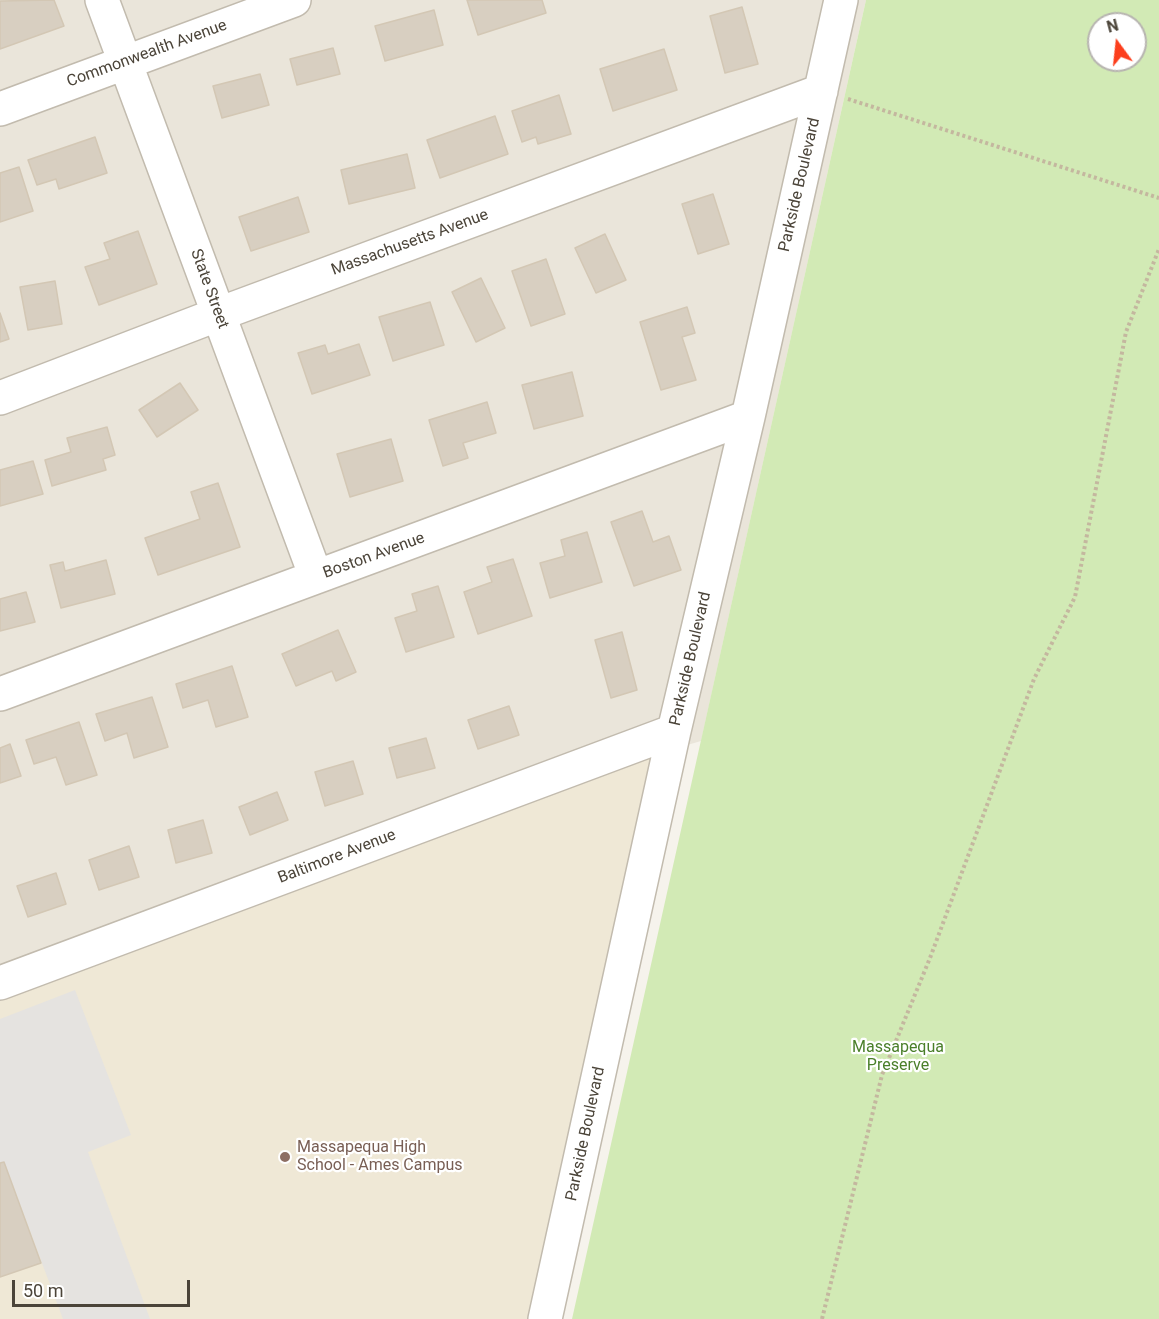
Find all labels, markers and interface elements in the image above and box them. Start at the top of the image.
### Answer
north arrow [1087,12,1147,72]
text: N [1105,15,1121,37]
street label: Commonwealth Avenue [64,16,230,92]
street label: Parkside Boulevard [775,116,825,254]
street label: Massachusetts Avenue [329,206,491,280]
street label: State Street [186,247,232,331]
street label: Boston Avenue [321,529,427,583]
street label: Parkside Boulevard [666,590,716,728]
street label: Baltimore Avenue [275,826,399,888]
park label: Massapequa Preserve [852,1038,944,1076]
street label: Parkside Boulevard [562,1065,610,1203]
place label: Massapequa High School - Ames Campus [297,1138,463,1176]
marker: Massapequa High School - Ames Campus [278,1150,292,1164]
scale bar [15,1268,194,1306]
text: 50 m [23,1280,63,1301]

